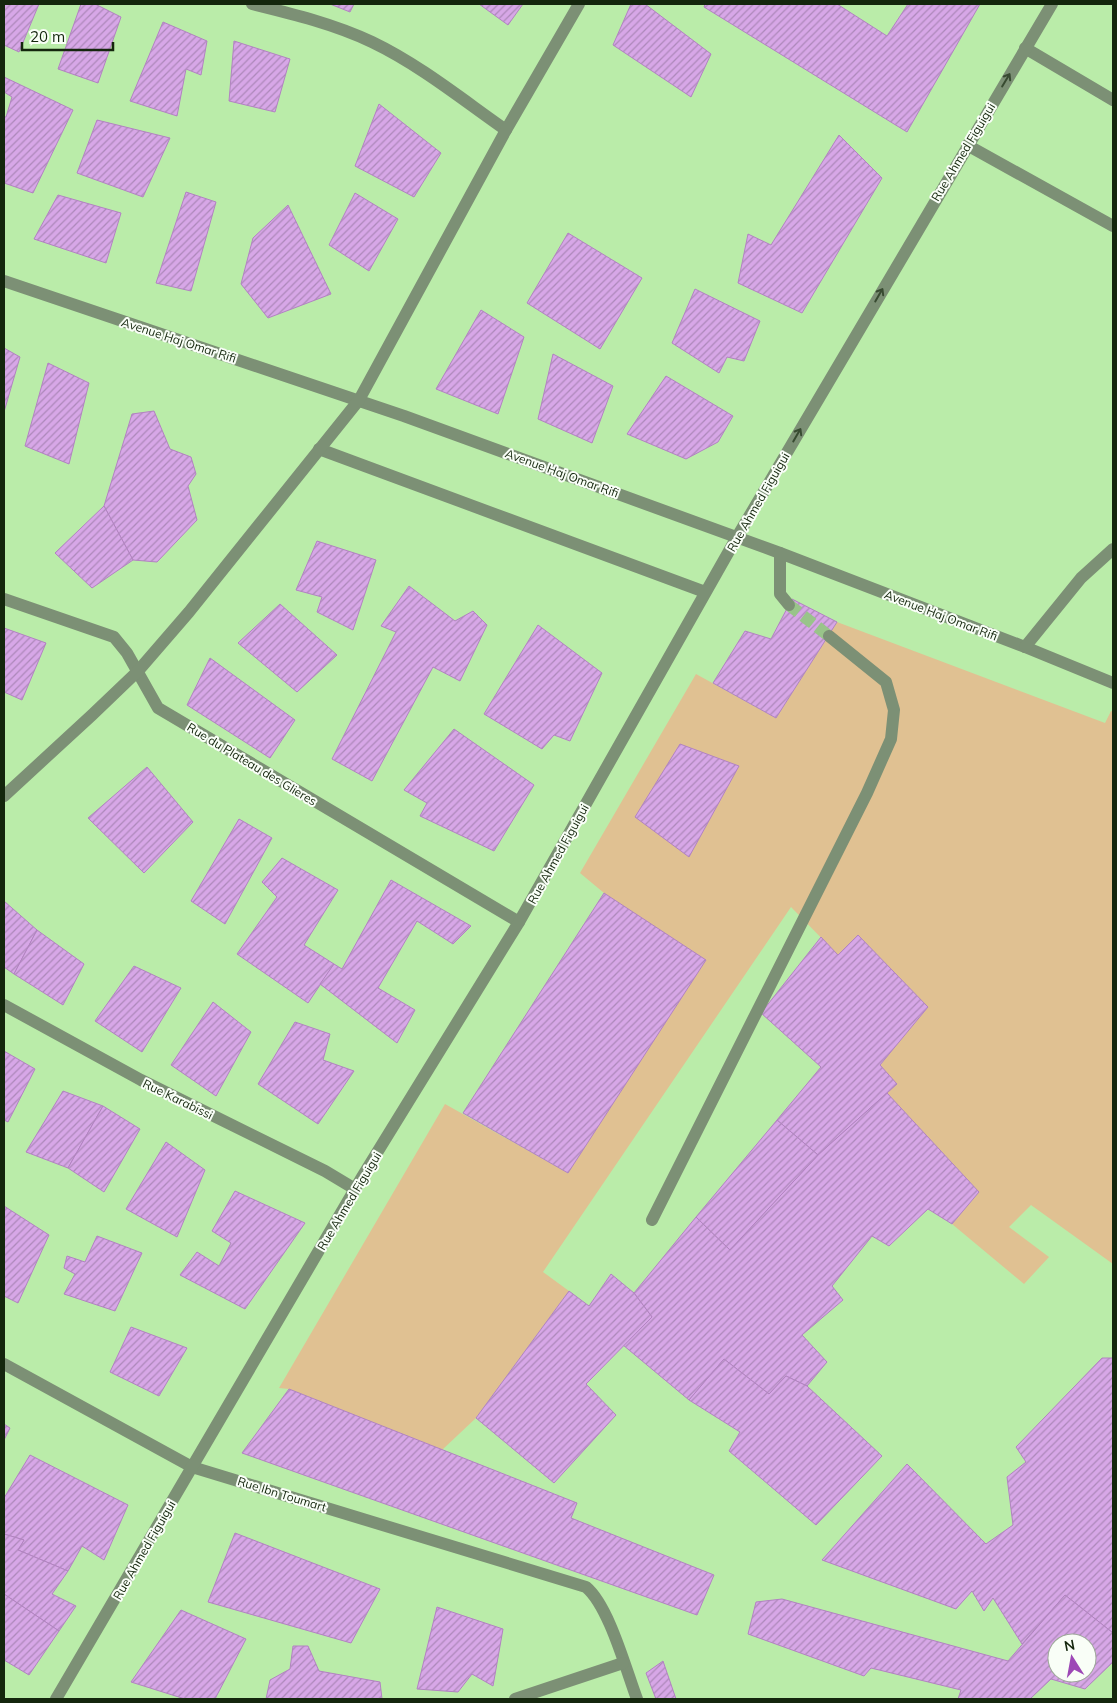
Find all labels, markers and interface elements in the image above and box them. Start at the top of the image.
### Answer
scale bar [22,20,114,52]
text: 20 m [30,27,65,46]
one-way arrow [1002,73,1012,87]
street label: Rue Ahmed Figuigui [928,100,998,204]
one-way arrow [874,287,884,302]
street label: Avenue Haj Omar Rifi [120,314,238,366]
one-way arrow [792,428,802,442]
street label: Avenue Haj Omar Rifi [503,445,621,501]
street label: Rue Ahmed Figuigui [724,450,793,554]
street label: Avenue Haj Omar Rifi [882,587,1000,644]
street label: Rue du Plateau des Glieres [184,719,320,809]
street label: Rue Ahmed Figuigui [524,801,592,907]
street label: Rue Karabissi [141,1076,216,1122]
street label: Rue Ahmed Figuigui [314,1149,384,1253]
street label: Rue Ibn Toumart [236,1473,328,1515]
street label: Rue Ahmed Figuigui [110,1498,179,1602]
north arrow [1047,1633,1097,1683]
text: N [1063,1635,1076,1655]

